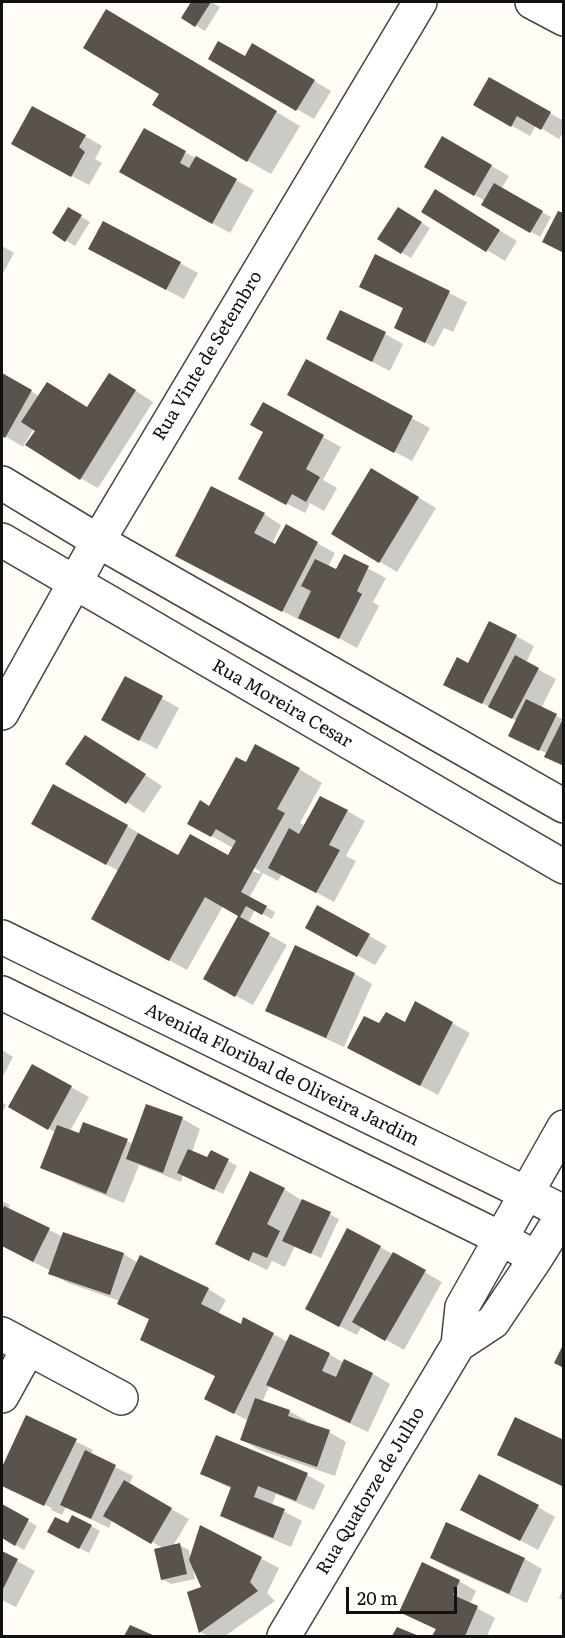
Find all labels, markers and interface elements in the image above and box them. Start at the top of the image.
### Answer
street label: Rua Vinte de Setembro [149,267,267,445]
street label: Rua Moreira Cesar [208,655,356,753]
street label: Avenida Floribal de Oliveira Jardim [141,999,423,1151]
street label: Rua Quatorze de Julho [312,1403,430,1579]
scale bar [349,1575,460,1613]
text: 20 m [357,1584,398,1611]

